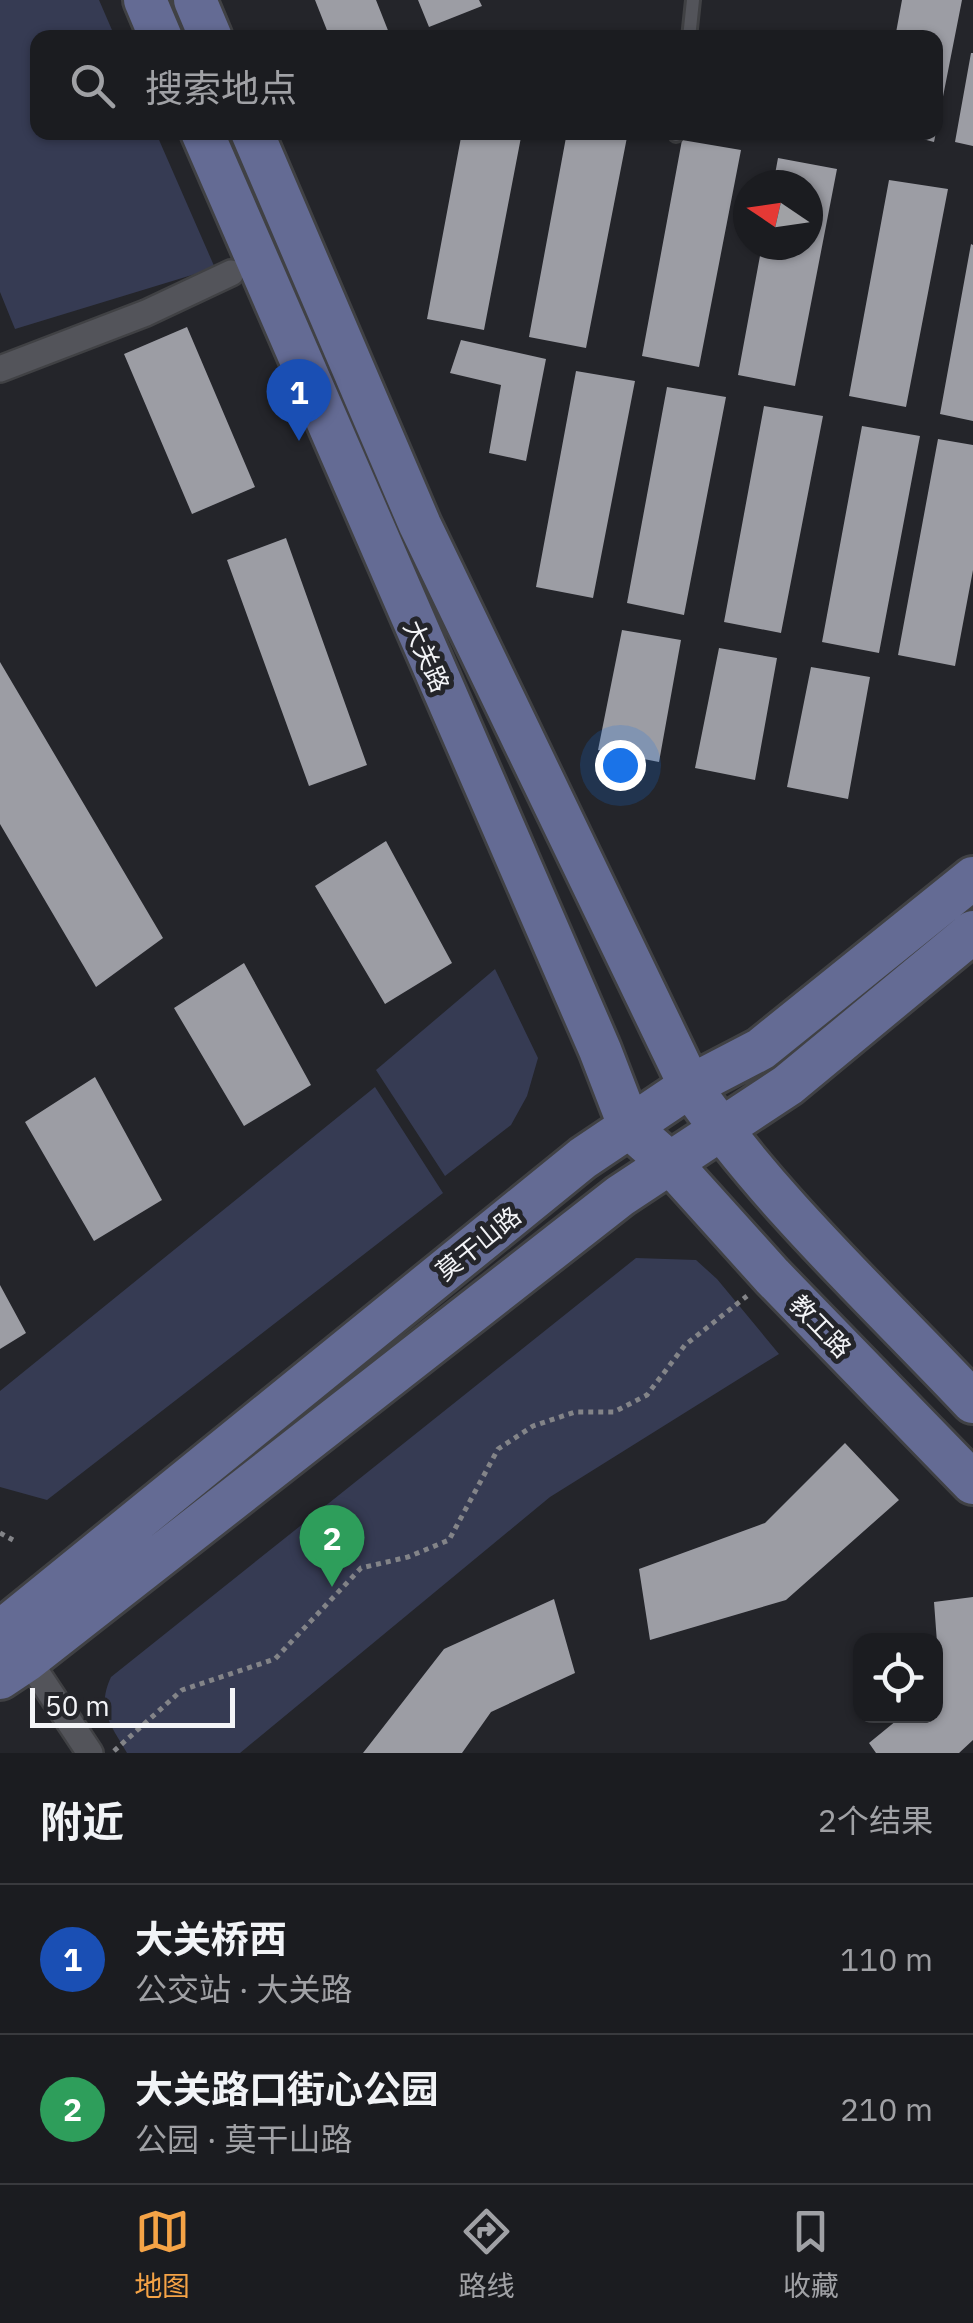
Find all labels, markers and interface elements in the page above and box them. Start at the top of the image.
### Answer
search box [30,30,943,140]
icon: search [65,58,120,113]
text: 搜索地点 [145,63,297,112]
north arrow [733,170,823,260]
pin: 1 [266,358,332,441]
street label: 大关路 [397,615,457,697]
your location [595,740,646,791]
street label: 莫干山路 [429,1199,527,1287]
street label: 教工路 [783,1288,859,1364]
pin: 2 [300,1504,364,1587]
map controls [853,1633,943,1723]
button: locate [853,1633,943,1723]
scale bar [30,1683,235,1728]
text: 50 m [45,1687,110,1724]
text: 附近 [40,1794,124,1849]
text: 2个结果 [818,1799,933,1841]
text: 大关桥西 [135,1914,287,1963]
text: 1 [63,1938,82,1980]
text: 110 m [840,1938,933,1980]
text: 公交站 · 大关路 [135,1968,353,2010]
text: 大关路口街心公园 [135,2064,439,2113]
text: 2 [63,2088,82,2130]
text: 210 m [840,2088,933,2130]
text: 公园 · 莫干山路 [135,2118,353,2160]
tab: 地图 [134,2204,190,2304]
tab: 路线 [458,2204,515,2304]
tab: 收藏 [783,2204,839,2304]

